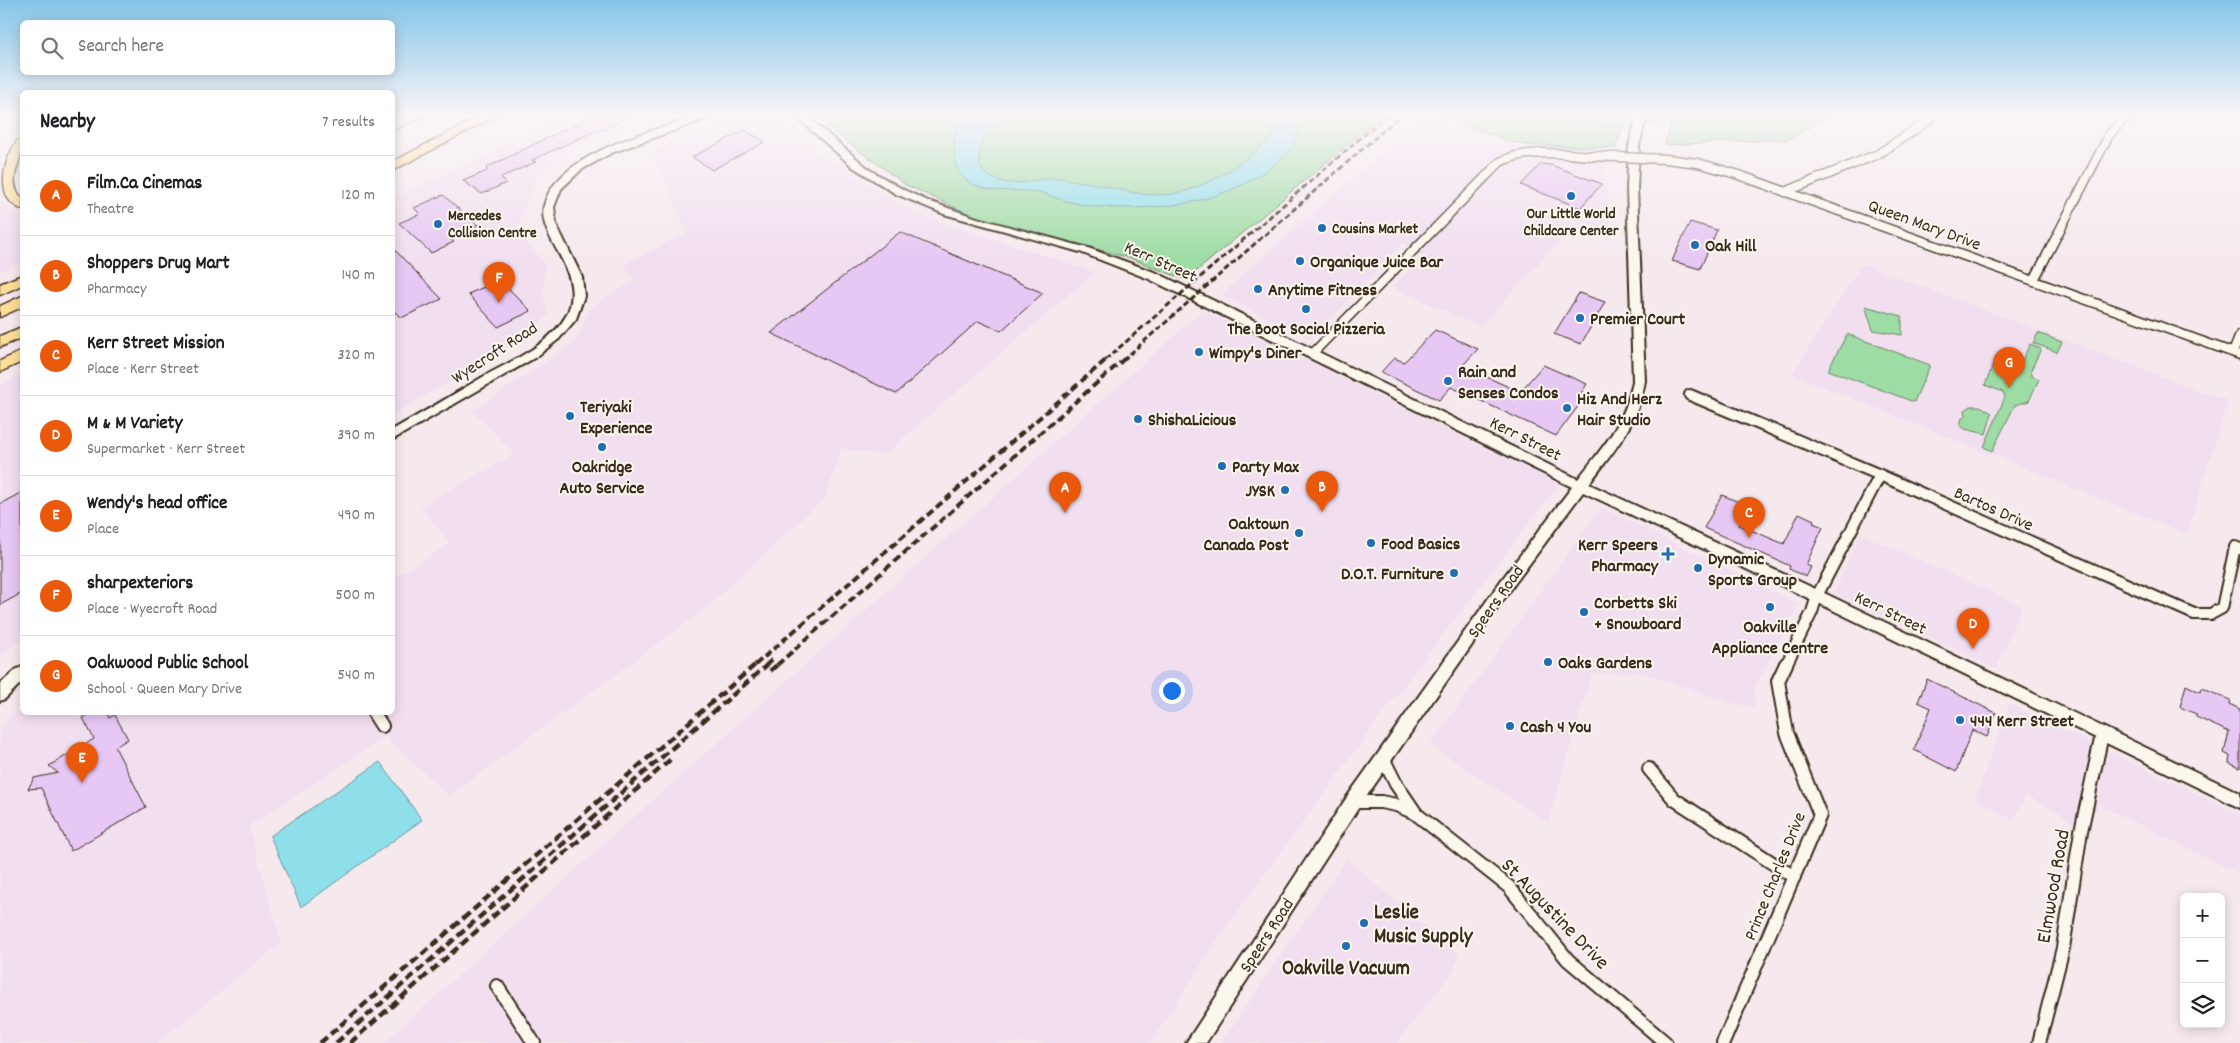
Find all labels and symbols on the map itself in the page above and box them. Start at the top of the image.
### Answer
marker: Our Little World Childcare Center [1565,190,1577,202]
street label: Queen Mary Drive [1864,194,1984,258]
place label: Our Little World Childcare Center [1524,204,1619,243]
place label: Mercedes Collision Centre [448,206,537,245]
marker: Mercedes Collision Centre [432,218,444,230]
place label: Cousins Market [1332,219,1418,241]
marker: Cousins Market [1316,222,1328,234]
place label: Oak Hill [1705,235,1757,260]
street label: Kerr Street [1120,236,1201,291]
marker: Oak Hill [1689,239,1701,251]
place label: Organique Juice Bar [1310,251,1444,276]
marker: Organique Juice Bar [1294,255,1306,267]
pin: F [483,262,515,303]
place label: Anytime Fitness [1268,279,1378,304]
marker: Anytime Fitness [1252,283,1264,295]
marker: The Boot Social Pizzeria [1300,303,1312,315]
place label: Premier Court [1590,308,1685,333]
marker: Premier Court [1574,312,1586,324]
street label: Wyecroft Road [447,317,543,391]
place label: The Boot Social Pizzeria [1227,318,1385,343]
place label: Wimpy's Diner [1209,342,1302,367]
marker: Wimpy's Diner [1193,346,1205,358]
pin: G [1993,347,2025,388]
place label: Rain and Senses Condos [1458,361,1559,407]
marker: Rain and Senses Condos [1442,375,1454,387]
place label: Hiz And Herz Hair Studio [1577,388,1662,434]
place label: Teriyaki Experience [580,396,653,442]
marker: Hiz And Herz Hair Studio [1561,402,1573,414]
place label: ShishaLicious [1148,409,1237,434]
marker: Teriyaki Experience [564,410,576,422]
street label: Kerr Street [1485,412,1565,469]
marker: ShishaLicious [1132,413,1144,425]
marker: Oakridge Auto Service [596,441,608,453]
place label: Oakridge Auto Service [560,456,645,502]
place label: Party Max [1232,456,1299,481]
marker: Party Max [1216,460,1228,472]
pin: B [1306,471,1338,512]
pin: A [1049,472,1081,513]
place label: JYSK [1246,480,1276,505]
street label: Bartos Drive [1949,482,2037,539]
marker: JYSK [1279,484,1291,496]
pin: C [1733,497,1765,538]
place label: Oaktown Canada Post [1204,513,1289,559]
marker: Oaktown Canada Post [1293,527,1305,539]
place label: Food Basics [1381,533,1461,558]
place label: Kerr Speers Pharmacy [1578,534,1659,580]
marker: Food Basics [1365,537,1377,549]
marker: Kerr Speers Pharmacy [1662,548,1674,560]
place label: Dynamic Sports Group [1708,548,1797,594]
street label: Speers Road [1463,561,1531,644]
marker: Dynamic Sports Group [1692,562,1704,574]
place label: D.O.T. Furniture [1341,563,1444,588]
marker: D.O.T. Furniture [1448,567,1460,579]
street label: Kerr Street [1850,586,1931,643]
place label: Corbetts Ski + Snowboard [1594,592,1681,638]
marker: Oakville Appliance Centre [1764,601,1776,613]
marker: Corbetts Ski + Snowboard [1578,606,1590,618]
pin: D [1957,608,1989,649]
place label: Oakville Appliance Centre [1712,616,1828,662]
place label: Oaks Gardens [1558,652,1653,677]
marker: Oaks Gardens [1542,656,1554,668]
your location [1159,678,1185,704]
place label: 444 Kerr Street [1970,710,2074,735]
marker: 444 Kerr Street [1954,714,1966,726]
place label: Cash 4 You [1520,716,1591,741]
marker: Cash 4 You [1504,720,1516,732]
pin: E [66,742,98,783]
street label: Prince Charles Drive [1739,809,1814,945]
street label: Elmwood Road [2030,827,2080,946]
street label: St Augustine Drive [1493,852,1615,978]
street label: Speers Road [1235,894,1301,978]
place label: Leslie Music Supply [1374,899,1474,953]
marker: Leslie Music Supply [1358,917,1370,929]
marker: Oakville Vacuum [1340,940,1352,952]
place label: Oakville Vacuum [1282,955,1410,985]

